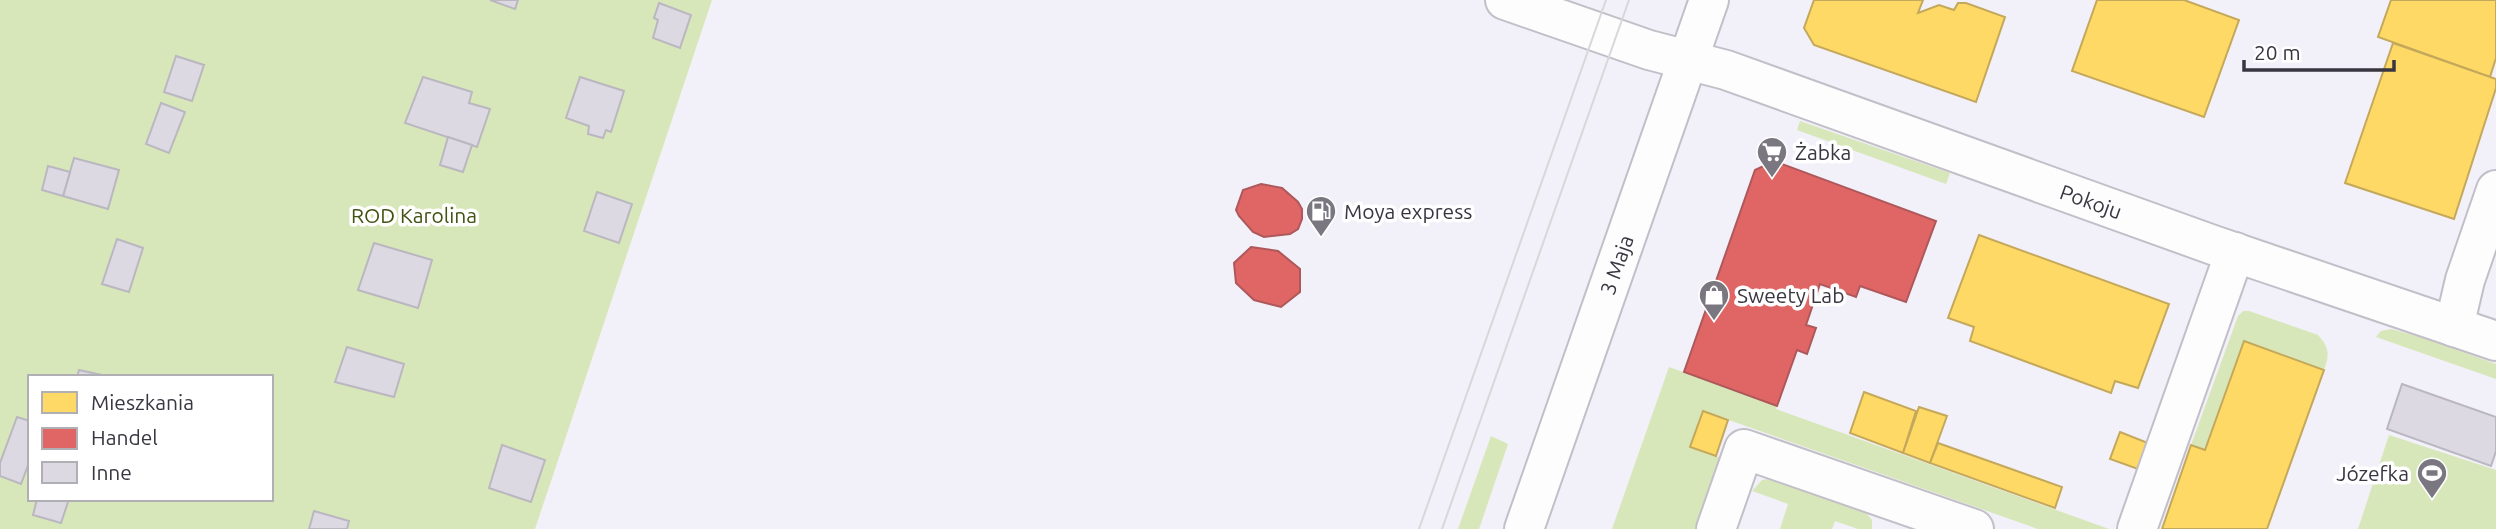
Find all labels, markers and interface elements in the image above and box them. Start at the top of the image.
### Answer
scale bar [2244,28,2394,72]
text: 20 m [2254,40,2301,64]
supermarket icon: Żabka [1755,135,1789,179]
place label: Żabka [1795,140,1851,164]
street label: Pokoju [2057,179,2125,223]
fuel station icon: Moya express [1304,194,1338,238]
place label: Moya express [1344,199,1472,223]
park label: ROD Karolina [351,203,477,227]
street label: 3 Maja [1595,232,1638,298]
shop icon: Sweety Lab [1697,278,1731,322]
place label: Sweety Lab [1737,283,1844,307]
legend [28,375,273,501]
text: Mieszkania [91,390,194,414]
text: Handel [91,425,158,449]
sports icon: Józefka [2415,456,2449,500]
text: Inne [91,460,132,484]
place label: Józefka [2336,461,2409,485]

